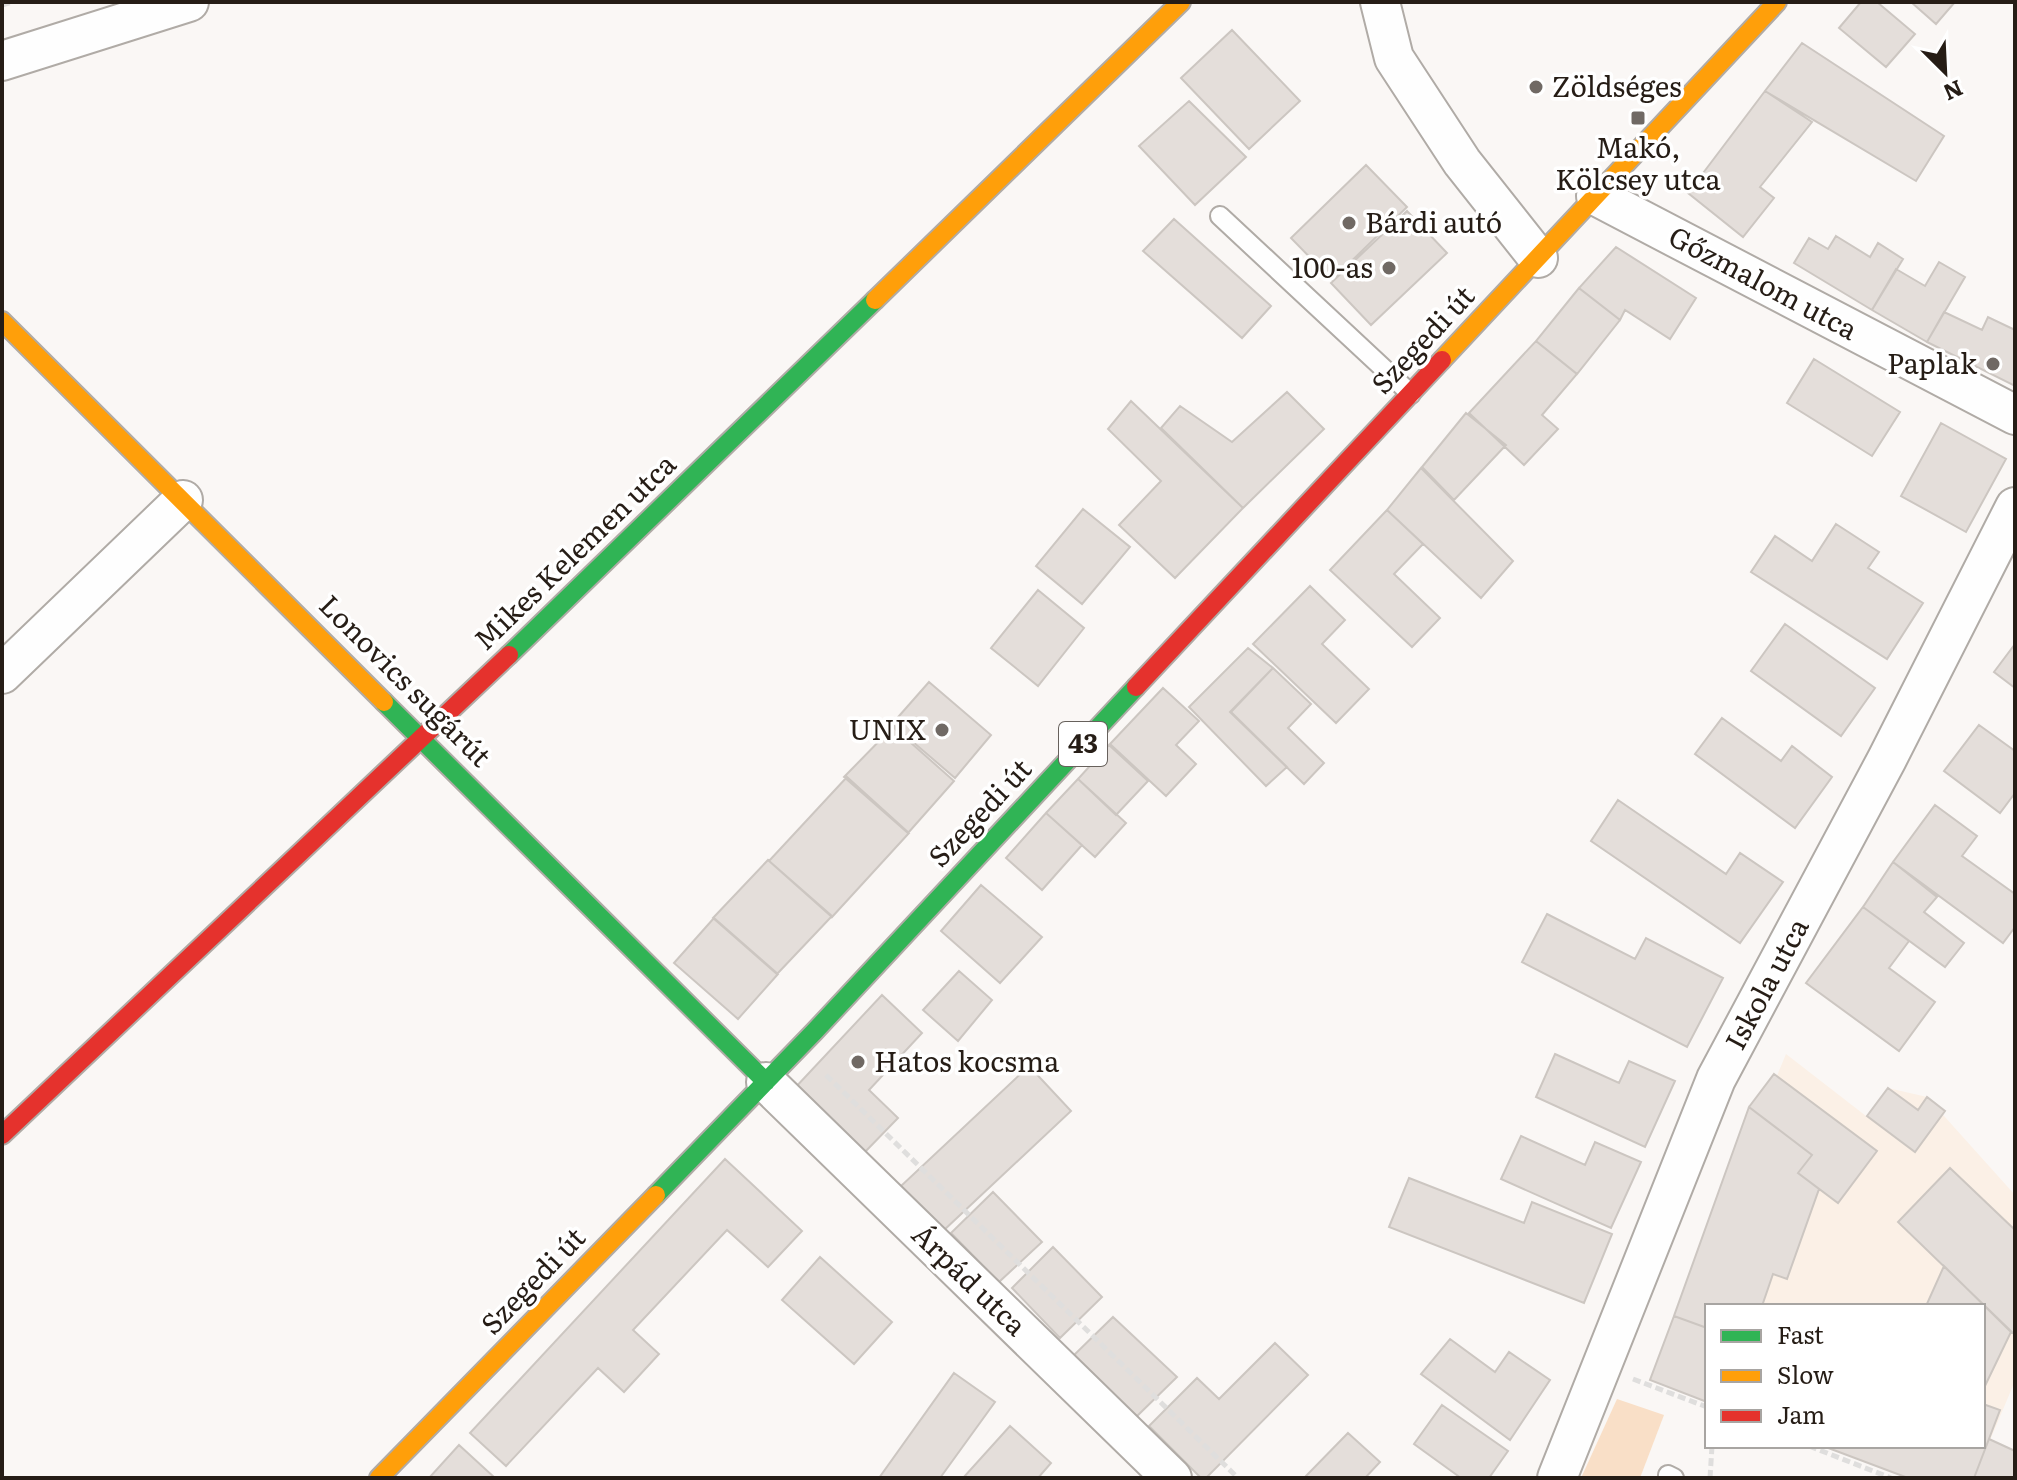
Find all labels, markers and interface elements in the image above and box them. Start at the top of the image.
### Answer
north arrow [1905,32,1985,112]
place label: Zöldséges [1552,64,1682,106]
text: N [1939,73,1969,110]
marker: Zöldséges [1527,78,1545,96]
marker: Makó, Kölcsey utca [1629,109,1647,127]
place label: Makó, Kölcsey utca [1555,125,1721,199]
place label: Bárdi autó [1365,200,1502,242]
marker: Bárdi autó [1340,214,1358,232]
street label: Gőzmalom utca [1662,214,1866,349]
place label: 100-as [1292,245,1373,287]
marker: 100-as [1380,259,1398,277]
street label: Szegedi út [1360,275,1483,402]
place label: Paplak [1887,341,1978,383]
marker: Paplak [1984,355,2002,373]
street label: Mikes Kelemen utca [463,443,684,658]
street label: Lonovics sugárút [311,584,502,776]
place label: UNIX [849,707,926,749]
marker: UNIX [933,721,951,739]
road number: 43 [1059,722,1107,766]
street label: Szegedi út [917,748,1040,875]
street label: Iskola utca [1713,910,1818,1057]
place label: Hatos kocsma [874,1039,1059,1081]
marker: Hatos kocsma [849,1053,867,1071]
street label: Árpád utca [904,1213,1037,1344]
street label: Szegedi út [470,1216,594,1343]
legend [1705,1304,1985,1448]
text: Fast [1777,1316,1824,1351]
text: Slow [1777,1356,1834,1391]
text: Jam [1777,1396,1825,1431]

